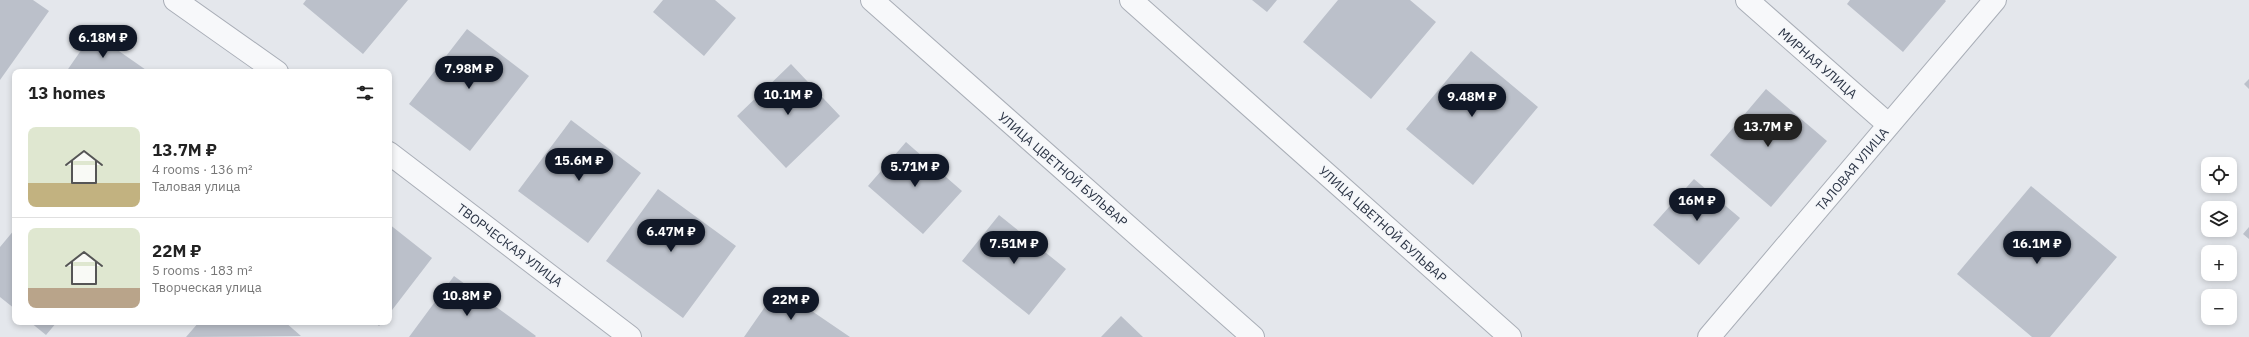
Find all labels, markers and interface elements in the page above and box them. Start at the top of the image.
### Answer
street label: МИРНАЯ УЛИЦА [1775,24,1861,103]
pin: 6.18M ₽ [66,25,140,59]
text: 6.18M ₽ [78,29,128,46]
pin: 7.98M ₽ [432,56,506,90]
text: 7.98M ₽ [444,60,494,77]
text: 13 homes [28,82,105,104]
icon: filters [354,82,376,104]
pin: 10.1M ₽ [751,82,825,116]
pin: 9.48M ₽ [1435,84,1509,118]
text: 10.1M ₽ [763,86,813,103]
text: 9.48M ₽ [1447,88,1497,105]
street label: УЛИЦА ЦВЕТНОЙ БУЛЬВАР [994,108,1131,230]
pin: 13.7M ₽ [1731,114,1805,148]
text: 13.7M ₽ [1743,118,1793,135]
street label: ТАЛОВАЯ УЛИЦА [1812,123,1893,215]
text: 13.7M ₽ [152,139,217,161]
icon: home [60,143,108,191]
pin: 15.6M ₽ [542,148,616,182]
text: 15.6M ₽ [554,152,604,169]
pin: 5.71M ₽ [878,154,952,188]
map controls [2201,157,2237,325]
button: locate [2201,157,2237,193]
text: 5.71M ₽ [890,158,940,175]
text: 4 rooms · 136 m² [152,161,253,178]
street label: УЛИЦА ЦВЕТНОЙ БУЛЬВАР [1315,162,1450,286]
text: Таловая улица [152,178,240,195]
pin: 16M ₽ [1669,188,1725,222]
text: 16M ₽ [1678,192,1716,209]
street label: ТВОРЧЕСКАЯ УЛИЦА [453,200,567,291]
button: layers [2201,201,2237,237]
pin: 6.47M ₽ [634,219,708,253]
text: 6.47M ₽ [646,223,696,240]
pin: 7.51M ₽ [977,231,1051,265]
pin: 16.1M ₽ [2000,231,2074,265]
text: 7.51M ₽ [989,235,1039,252]
text: 16.1M ₽ [2012,235,2062,252]
text: 22M ₽ [152,240,202,262]
icon: home [60,244,108,292]
button: + [2201,245,2237,281]
text: 5 rooms · 183 m² [152,262,253,279]
text: Творческая улица [152,279,262,296]
pin: 10.8M ₽ [430,283,504,317]
text: 10.8M ₽ [442,287,492,304]
pin: 22M ₽ [763,287,819,321]
button: − [2201,289,2237,325]
text: 22M ₽ [772,291,810,308]

